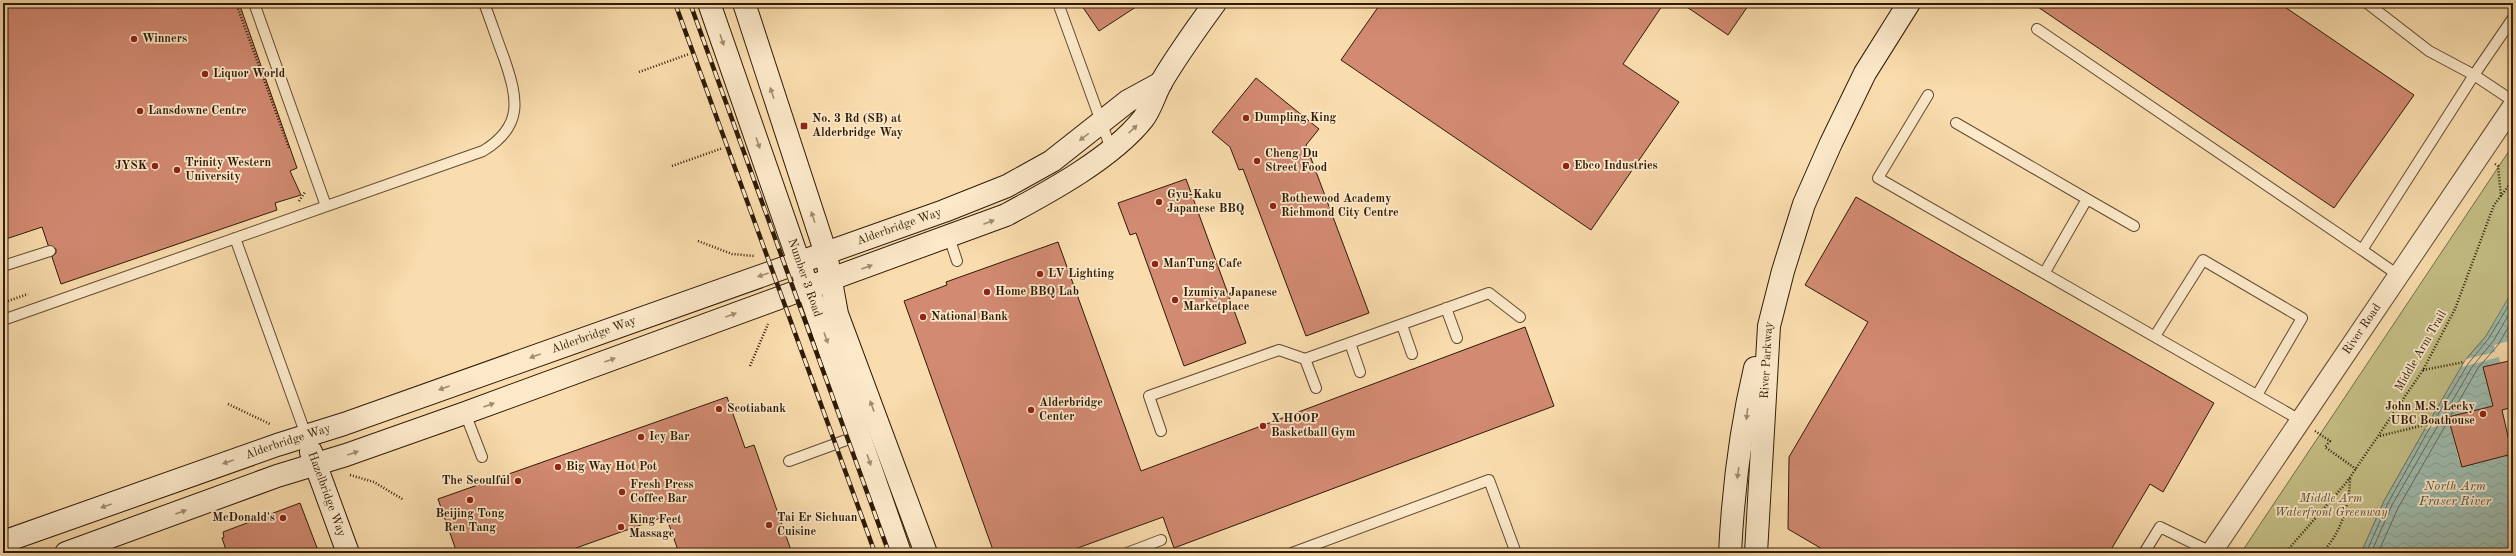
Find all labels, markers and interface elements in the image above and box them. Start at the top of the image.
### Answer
place label: Winners [142,33,187,45]
marker: Winners [129,34,139,44]
one-way arrow [719,34,725,46]
place label: Liquor World [213,68,286,80]
marker: Liquor World [200,69,210,79]
one-way arrow [769,87,775,99]
place label: Lansdowne Centre [148,105,247,117]
marker: Lansdowne Centre [135,106,145,116]
place label: No. 3 Rd (SB) at Alderbridge Way [812,112,903,139]
place label: Dumpling King [1254,112,1337,124]
marker: Dumpling King [1241,113,1251,123]
marker: No. 3 Rd (SB) at Alderbridge Way [799,121,809,131]
one-way arrow [1128,124,1138,134]
one-way arrow [1078,133,1089,141]
one-way arrow [755,137,761,149]
place label: Cheng Du Street Food [1265,148,1328,174]
marker: Cheng Du Street Food [1252,156,1262,166]
place label: Trinity Western University [185,157,271,183]
place label: JYSK [115,160,147,172]
place label: Ebco Industries [1574,160,1658,172]
marker: JYSK [150,161,160,171]
marker: Ebco Industries [1561,161,1571,171]
marker: Trinity Western University [172,165,182,175]
place label: Gyu-Kaku Japanese BBQ [1167,189,1244,215]
place label: Rothewood Academy Richmond City Centre [1281,193,1399,219]
marker: Gyu-Kaku Japanese BBQ [1154,197,1164,207]
marker: Rothewood Academy Richmond City Centre [1268,201,1278,211]
street label: Alderbridge Way [855,206,944,247]
one-way arrow [810,210,816,222]
one-way arrow [984,218,996,224]
street label: Number 3 Road [785,237,824,319]
place label: ManTung Cafe [1163,258,1243,270]
marker: ManTung Cafe [1150,259,1160,269]
one-way arrow [862,264,874,270]
place label: LV Lighting [1048,268,1114,280]
marker: LV Lighting [1035,269,1045,279]
one-way arrow [757,272,769,278]
place label: Home BBQ Lab [995,286,1079,298]
marker: Home BBQ Lab [982,287,992,297]
place label: Izumiya Japanese Marketplace [1183,287,1278,313]
marker: Izumiya Japanese Marketplace [1170,295,1180,305]
street label: River Road [2341,302,2383,357]
street label: Middle Arm Trail [2393,309,2449,393]
place label: National Bank [931,311,1008,323]
one-way arrow [726,312,738,318]
marker: National Bank [918,312,928,322]
street label: Alderbridge Way [550,315,638,356]
street label: River Parkway [1759,320,1776,399]
one-way arrow [823,332,829,344]
one-way arrow [529,353,541,359]
one-way arrow [604,357,616,363]
one-way arrow [438,386,450,392]
place label: Alderbridge Center [1039,397,1103,423]
one-way arrow [868,400,874,412]
one-way arrow [483,401,495,407]
place label: John M.S. Lecky UBC Boathouse [2385,401,2475,427]
place label: Scotiabank [727,403,786,415]
marker: Scotiabank [714,404,724,414]
marker: Alderbridge Center [1026,405,1036,415]
one-way arrow [1744,408,1750,420]
marker: John M.S. Lecky UBC Boathouse [2478,409,2488,419]
place label: X HOOP Basketball Gym [1271,413,1356,439]
marker: X HOOP Basketball Gym [1258,421,1268,431]
street label: Alderbridge Way [244,422,333,462]
place label: Icy Bar [649,431,689,443]
marker: Icy Bar [636,432,646,442]
one-way arrow [347,449,359,455]
street label: Hazelbridge Way [305,450,348,539]
one-way arrow [866,455,872,467]
one-way arrow [222,460,234,466]
place label: Big Way Hot Pot [566,461,658,473]
marker: Big Way Hot Pot [553,462,563,472]
one-way arrow [1735,467,1741,480]
place label: The Seoulful [442,475,510,487]
marker: The Seoulful [513,476,523,486]
place label: Fresh Press Coffee Bar [630,479,694,505]
water label: North Arm Fraser River [2418,480,2491,508]
marker: Fresh Press Coffee Bar [617,487,627,497]
park label: Middle Arm Waterfront Greenway [2275,493,2388,519]
marker: Beijing Tong Ren Tang [465,495,475,505]
one-way arrow [99,503,111,509]
one-way arrow [175,508,187,514]
place label: Beijing Tong Ren Tang [435,508,505,534]
place label: McDonald's [212,512,275,524]
place label: Tai Er Sichuan Cuisine [777,512,858,538]
marker: McDonald's [278,513,288,523]
place label: King Feet Massage [629,514,682,540]
marker: Tai Er Sichuan Cuisine [764,520,774,530]
marker: King Feet Massage [616,522,626,532]

